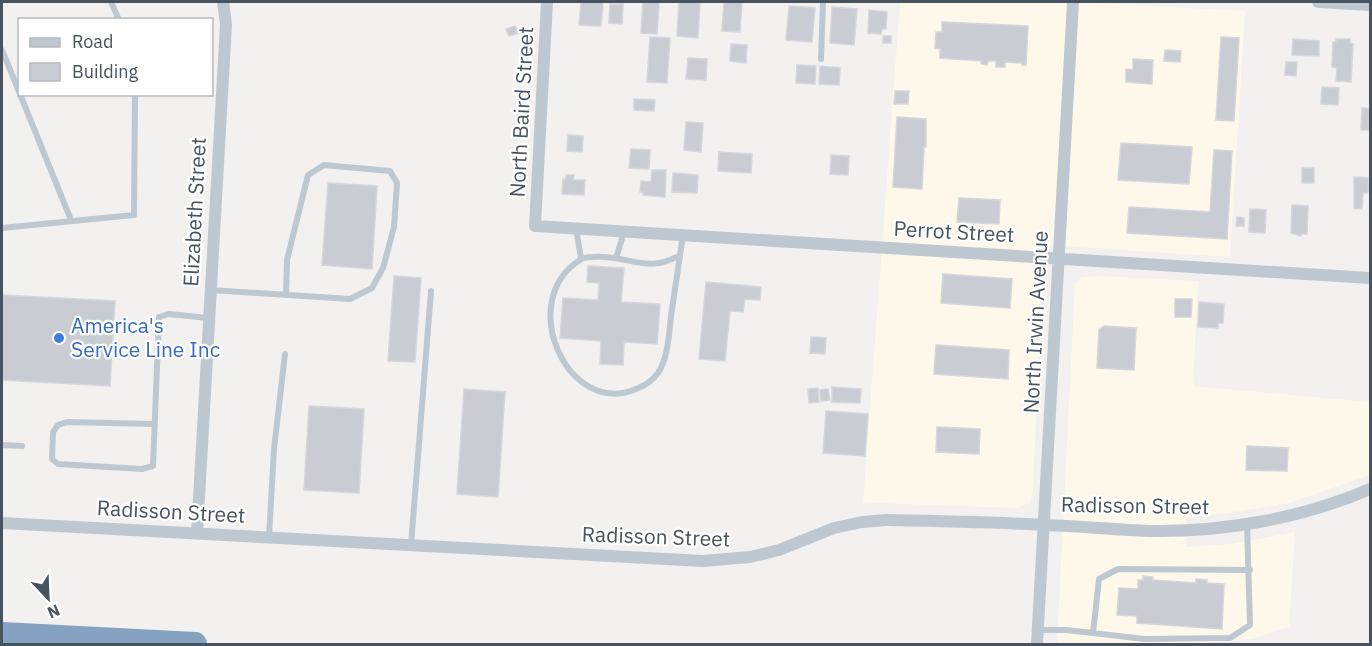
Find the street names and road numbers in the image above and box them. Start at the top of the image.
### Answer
street label: North Baird Street [503,26,539,198]
street label: Elizabeth Street [176,136,212,287]
street label: Perrot Street [893,214,1015,248]
street label: North Irwin Avenue [1016,230,1054,414]
street label: Radisson Street [1061,490,1209,520]
street label: Radisson Street [96,493,246,529]
street label: Radisson Street [581,519,731,553]

